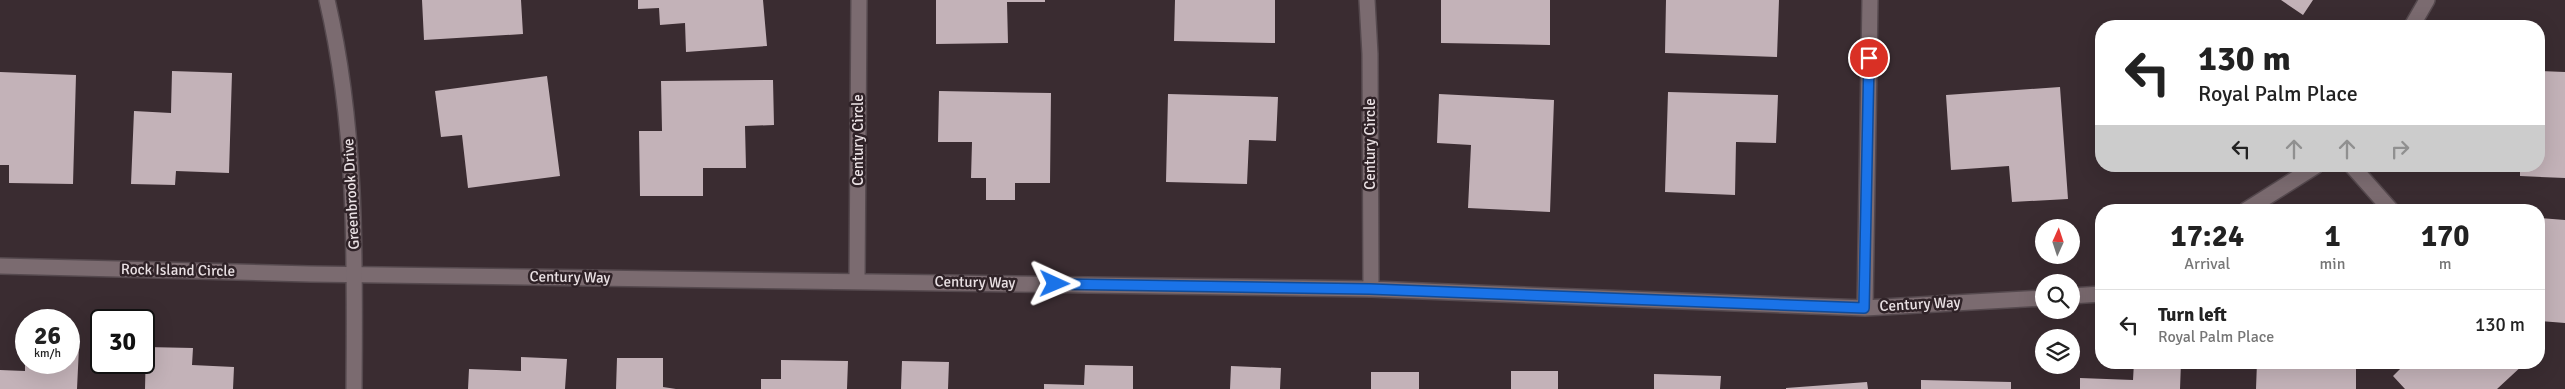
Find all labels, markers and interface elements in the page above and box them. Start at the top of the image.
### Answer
pin [1848,37,1890,79]
text: 130 m [2198,37,2291,80]
icon: left [2115,40,2180,105]
icon: arrive [1855,44,1883,72]
text: Royal Palm Place [2198,80,2358,107]
street label: Century Circle [849,94,867,186]
street label: Century Circle [1361,98,1379,190]
icon: left [2227,135,2255,163]
icon: ahead [2280,135,2308,163]
icon: ahead [2333,135,2361,163]
icon: right [2386,135,2414,163]
street label: Greenbrook Drive [339,138,363,250]
text: 17:24 [2170,218,2244,255]
text: 1 [2324,218,2341,255]
text: 170 [2421,218,2469,255]
north arrow [2035,219,2080,264]
map controls [2035,219,2080,374]
text: Arrival [2184,254,2230,274]
text: min [2320,254,2345,274]
text: m [2439,254,2452,274]
position arrow [1028,257,1080,309]
street label: Rock Island Circle [121,260,235,280]
street label: Century Way [529,267,611,287]
street label: Century Way [934,272,1016,292]
button: search [2035,274,2080,319]
street label: Century Way [1879,293,1961,315]
text: Turn left [2158,303,2227,327]
speed limit sign: 30 [90,309,155,374]
icon: left [2115,311,2143,339]
text: 130 m [2475,313,2525,337]
text: 26 [34,320,61,351]
text: Royal Palm Place [2158,327,2274,347]
button: layers [2035,329,2080,374]
text: km/h [34,346,61,361]

